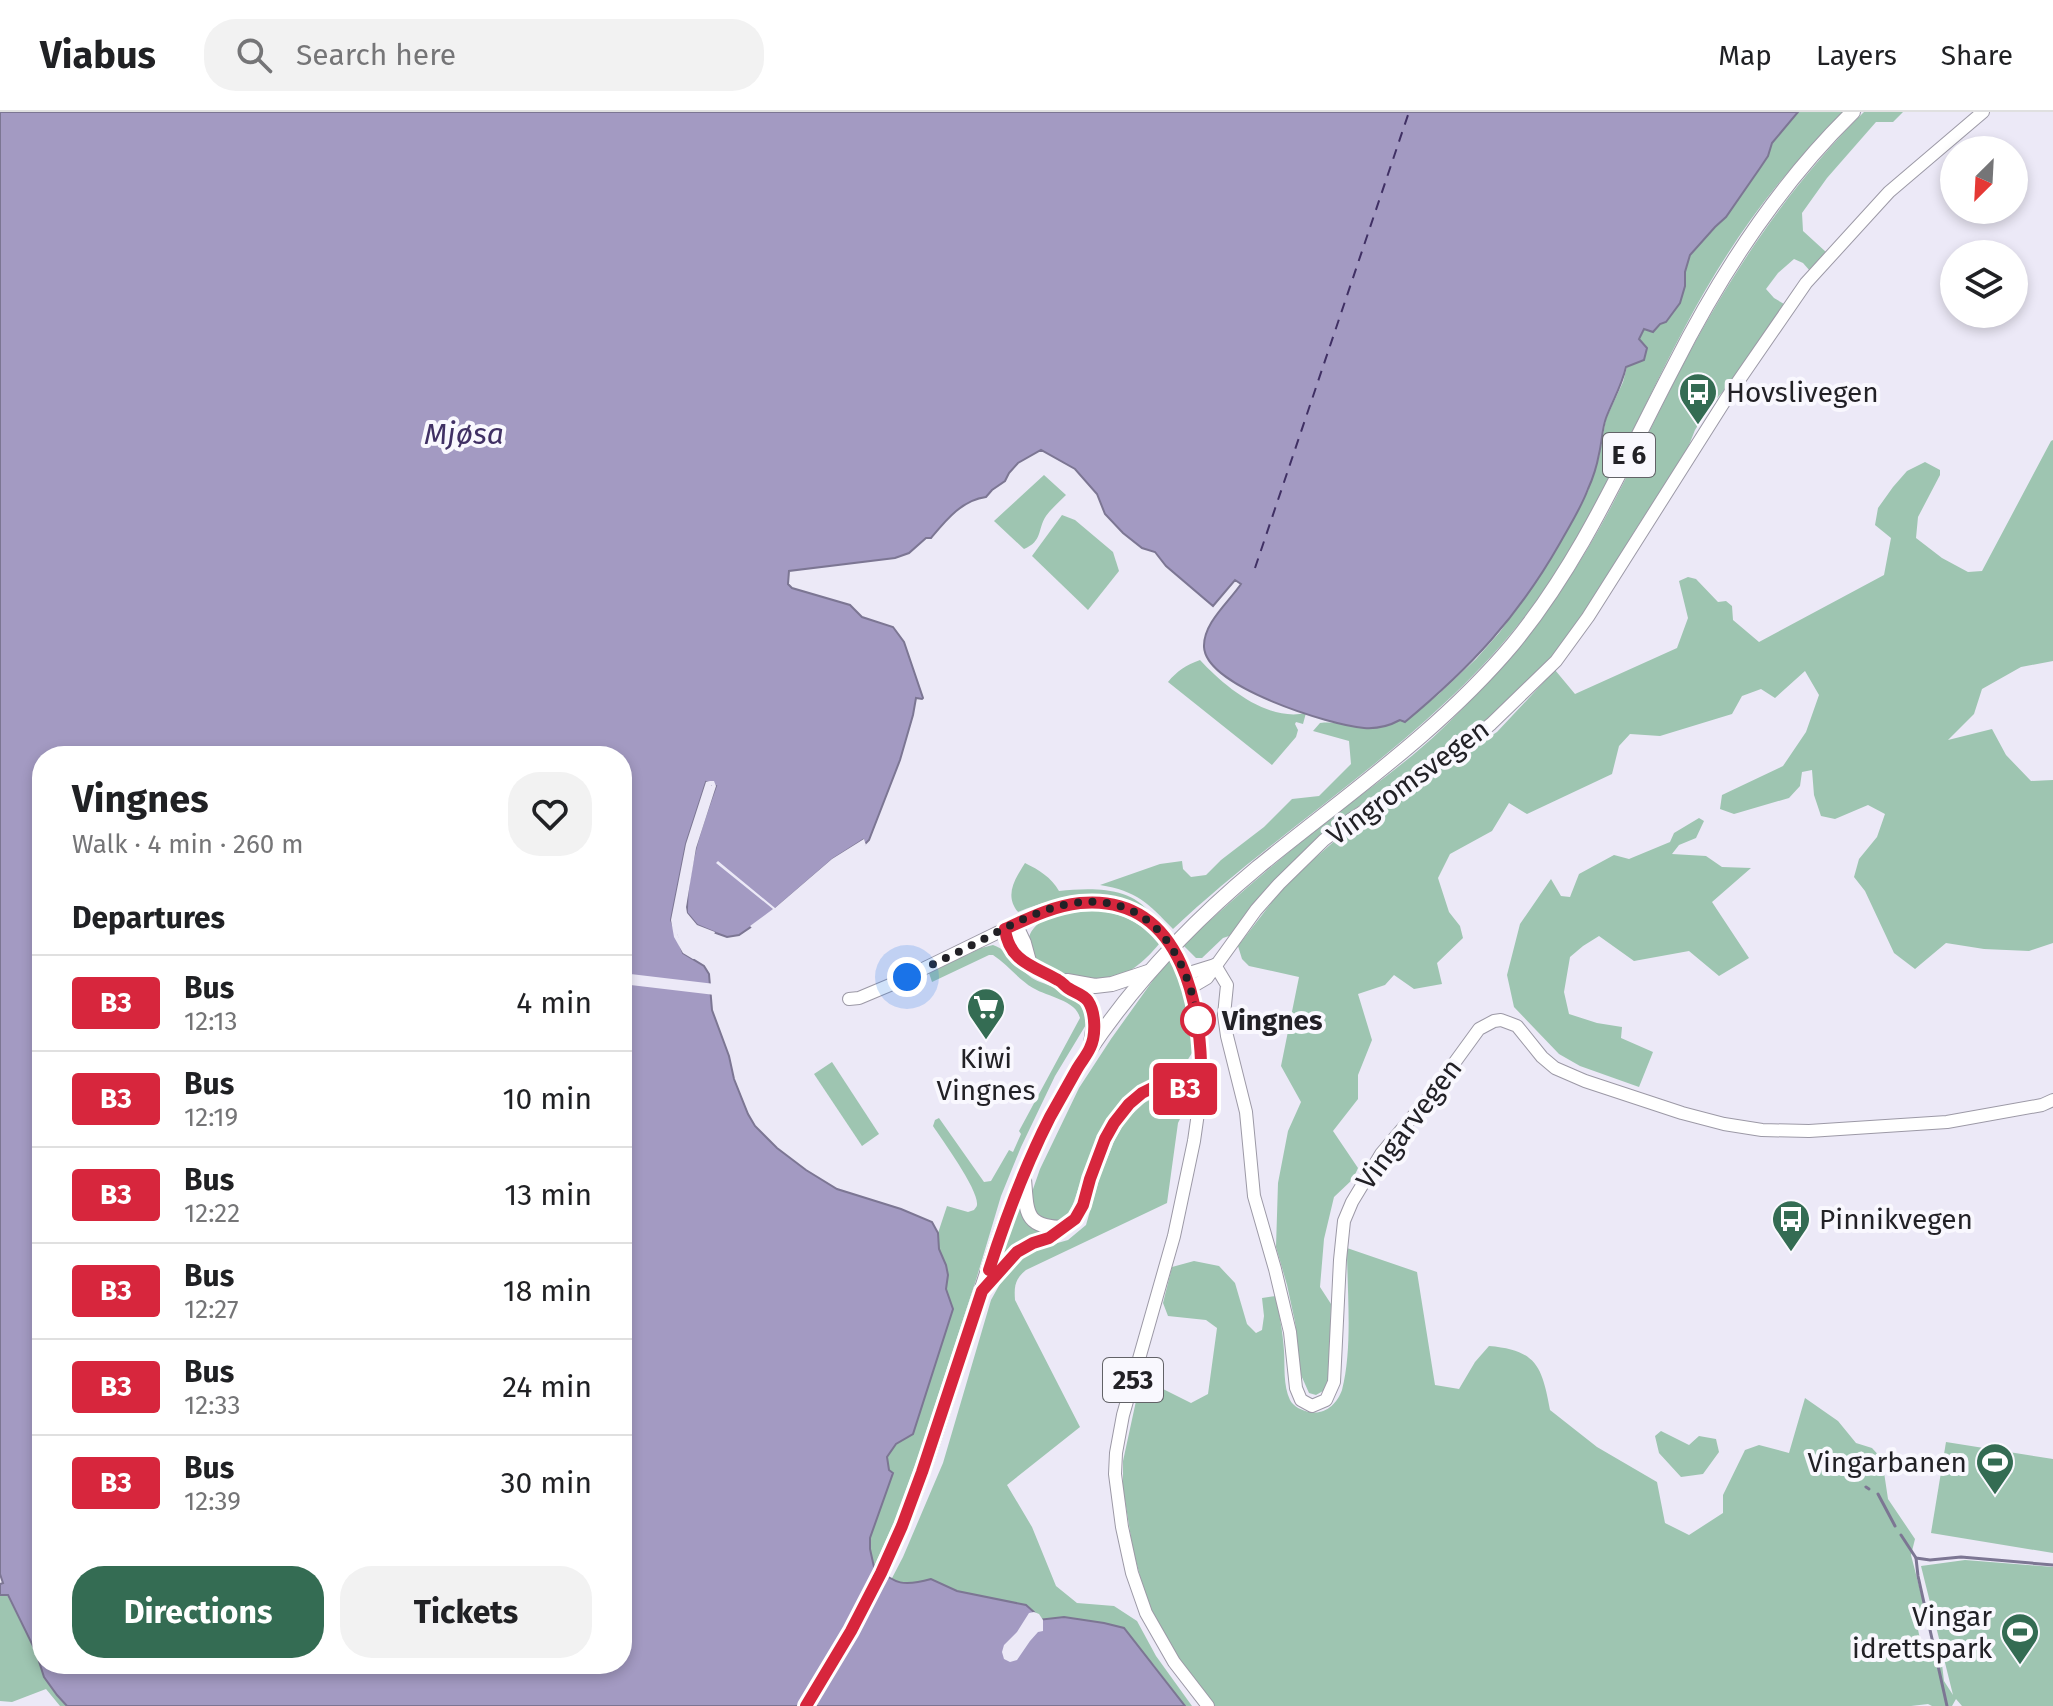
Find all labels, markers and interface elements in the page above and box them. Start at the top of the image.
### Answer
search box [204,19,764,91]
text: Viabus [40,32,156,78]
icon: search [232,33,276,77]
text: Search here [296,37,456,73]
text: Map [1718,39,1772,72]
text: Layers [1816,39,1897,72]
text: Share [1941,39,2013,72]
north arrow [1940,136,2028,224]
map controls [1940,136,2028,328]
button: layers [1940,240,2028,328]
bus stop icon: Hovslivegen [1677,371,1719,426]
place label: Hovslivegen [1726,376,1879,409]
water label: Mjøsa [424,416,504,452]
road number: E 6 [1603,433,1655,477]
street label: Vingromsvegen [1321,712,1495,852]
button: heart [508,772,592,856]
text: Vingnes [72,776,209,822]
text: Walk · 4 min · 260 m [72,829,304,860]
text: Departures [72,900,225,936]
your location [887,957,927,997]
text: Bus [184,970,234,1006]
text: 4 min [516,985,592,1021]
text: B3 [100,986,132,1019]
supermarket icon: Kiwi Vingnes [965,986,1007,1041]
marker: Vingnes [1181,1003,1215,1037]
place label: Vingnes [1221,1004,1323,1037]
text: 12:13 [184,1006,238,1037]
place label: Kiwi Vingnes [936,1042,1036,1107]
street label: Vingarvegen [1349,1052,1469,1196]
line badge: B3 [1149,1063,1221,1115]
text: Bus [184,1066,234,1102]
text: B3 [1169,1072,1201,1105]
text: 10 min [503,1081,592,1117]
text: B3 [100,1082,132,1115]
text: 12:19 [184,1102,238,1133]
text: Bus [184,1162,234,1198]
text: 13 min [504,1177,592,1213]
text: B3 [100,1178,132,1211]
text: 12:22 [184,1198,240,1229]
bus stop icon: Pinnikvegen [1770,1198,1812,1253]
place label: Pinnikvegen [1819,1203,1973,1236]
text: Bus [184,1258,234,1294]
text: 18 min [503,1273,592,1309]
text: B3 [100,1274,132,1307]
text: 12:27 [184,1294,239,1325]
text: Bus [184,1354,234,1390]
road number: 253 [1103,1358,1163,1402]
text: 24 min [502,1369,592,1405]
text: B3 [100,1370,132,1403]
text: 12:33 [184,1390,241,1421]
sports icon: Vingarbanen [1974,1441,2016,1496]
place label: Vingarbanen [1807,1446,1967,1479]
text: Bus [184,1450,234,1486]
text: 30 min [501,1465,592,1501]
text: B3 [100,1466,132,1499]
text: 12:39 [184,1486,241,1517]
button: Directions [72,1566,324,1658]
button: Tickets [340,1566,592,1658]
place label: Vingar idrettspark [1852,1600,1993,1665]
sports icon: Vingar idrettspark [1999,1611,2041,1666]

